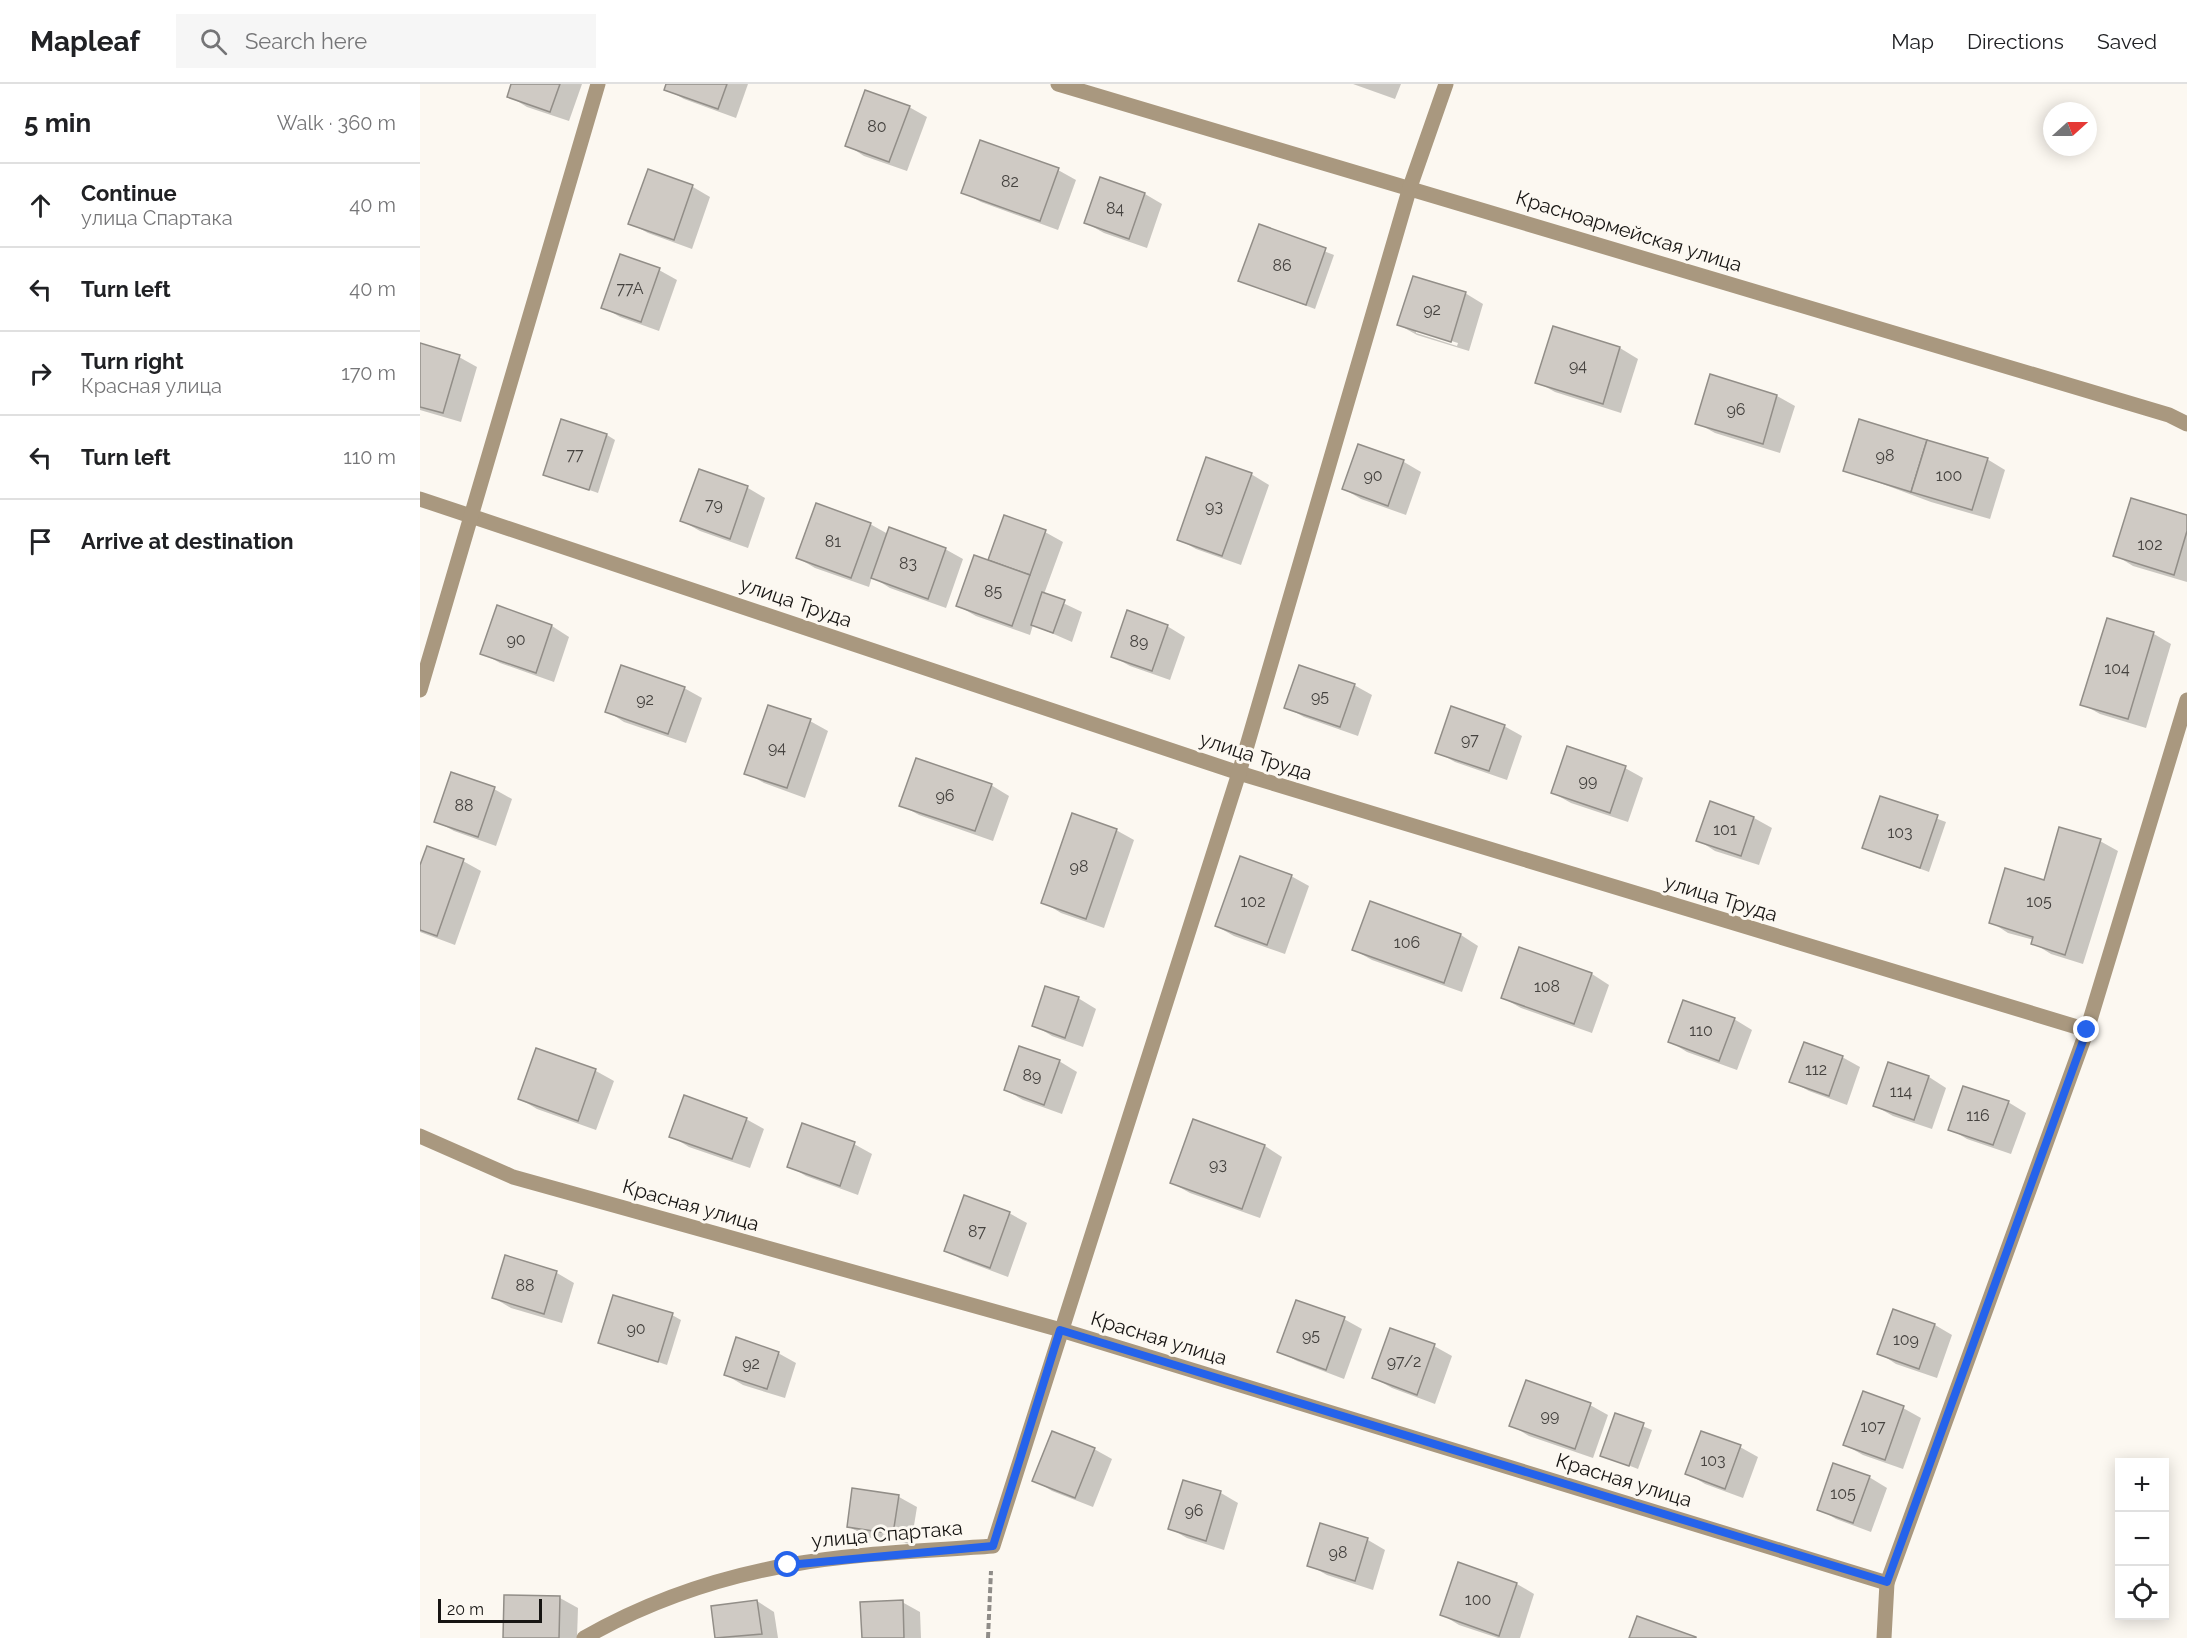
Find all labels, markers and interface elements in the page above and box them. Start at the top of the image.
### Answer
search box [176,14,596,68]
text: Mapleaf [30,25,140,58]
icon: search [197,25,230,58]
text: Search here [245,28,367,54]
text: Map [1891,29,1934,54]
text: Directions [1967,29,2064,54]
text: Saved [2097,29,2157,54]
north arrow [2043,102,2097,156]
text: 5 min [24,108,91,138]
text: Walk · 360 m [277,111,396,135]
house number: 80 [867,117,887,136]
house number: 82 [1001,172,1019,191]
text: Continue [81,180,177,206]
street label: Красноармейская улица [1513,185,1745,277]
icon: ahead [24,189,57,222]
text: 40 m [349,193,396,217]
house number: 84 [1106,199,1124,218]
text: улица Спартака [81,206,233,230]
house number: 86 [1272,256,1292,275]
icon: left [24,273,57,306]
text: Turn left [81,276,171,302]
text: 40 m [349,277,396,301]
house number: 77А [616,279,644,298]
house number: 92 [1423,300,1441,319]
text: Turn right [81,348,184,374]
house number: 94 [1569,356,1587,375]
icon: right [24,357,57,390]
text: 170 m [341,361,396,385]
text: Красная улица [81,374,222,398]
house number: 96 [1726,400,1746,419]
icon: left [24,441,57,474]
text: Turn left [81,444,171,470]
text: 110 m [343,445,396,469]
house number: 77 [566,445,584,464]
house number: 98 [1876,446,1894,465]
house number: 90 [1363,466,1383,485]
house number: 100 [1936,466,1962,485]
house number: 79 [705,495,723,514]
house number: 93 [1205,497,1223,516]
icon: arrive [24,525,57,558]
text: Arrive at destination [81,528,294,554]
house number: 81 [825,532,841,551]
house number: 102 [2138,535,2162,554]
house number: 83 [899,554,917,573]
street label: улица Труда [737,572,855,632]
house number: 85 [984,582,1002,601]
house number: 90 [506,630,526,649]
house number: 89 [1130,632,1148,651]
house number: 104 [2104,659,2130,678]
house number: 95 [1311,687,1329,706]
house number: 92 [636,690,654,709]
street label: улица Труда [1197,727,1315,785]
house number: 97 [1461,730,1479,749]
house number: 94 [768,738,786,757]
house number: 99 [1579,771,1597,790]
house number: 96 [935,786,955,805]
house number: 88 [455,796,473,815]
house number: 101 [1713,820,1737,839]
house number: 103 [1887,823,1913,842]
house number: 98 [1070,857,1088,876]
street label: улица Труда [1662,869,1780,927]
house number: 102 [1241,892,1265,911]
house number: 105 [2026,892,2052,911]
house number: 106 [1394,933,1420,952]
house number: 108 [1534,977,1560,996]
route end [2073,1016,2099,1042]
house number: 110 [1689,1021,1713,1040]
house number: 112 [1805,1060,1827,1079]
house number: 89 [1023,1066,1041,1085]
house number: 114 [1890,1082,1912,1101]
house number: 116 [1966,1106,1990,1125]
house number: 93 [1209,1155,1227,1174]
street label: Красная улица [620,1174,762,1236]
house number: 87 [968,1222,986,1241]
house number: 88 [516,1276,534,1295]
street label: Красная улица [1088,1306,1230,1370]
house number: 90 [626,1319,646,1338]
house number: 95 [1302,1326,1320,1345]
house number: 109 [1893,1330,1919,1349]
house number: 97/2 [1387,1352,1421,1371]
house number: 92 [742,1354,760,1373]
house number: 99 [1541,1406,1559,1425]
house number: 107 [1860,1417,1886,1436]
street label: Красная улица [1553,1448,1695,1512]
house number: 103 [1700,1451,1726,1470]
map controls [2115,1458,2169,1620]
button: + [2115,1458,2169,1512]
house number: 105 [1830,1484,1856,1503]
house number: 96 [1184,1501,1204,1520]
button: − [2115,1512,2169,1566]
street label: улица Спартака [810,1515,964,1553]
house number: 98 [1329,1543,1347,1562]
route start [774,1551,800,1577]
button: locate [2115,1566,2169,1620]
house number: 100 [1465,1590,1491,1609]
scale bar [438,1596,542,1624]
text: 20 m [447,1600,484,1619]

